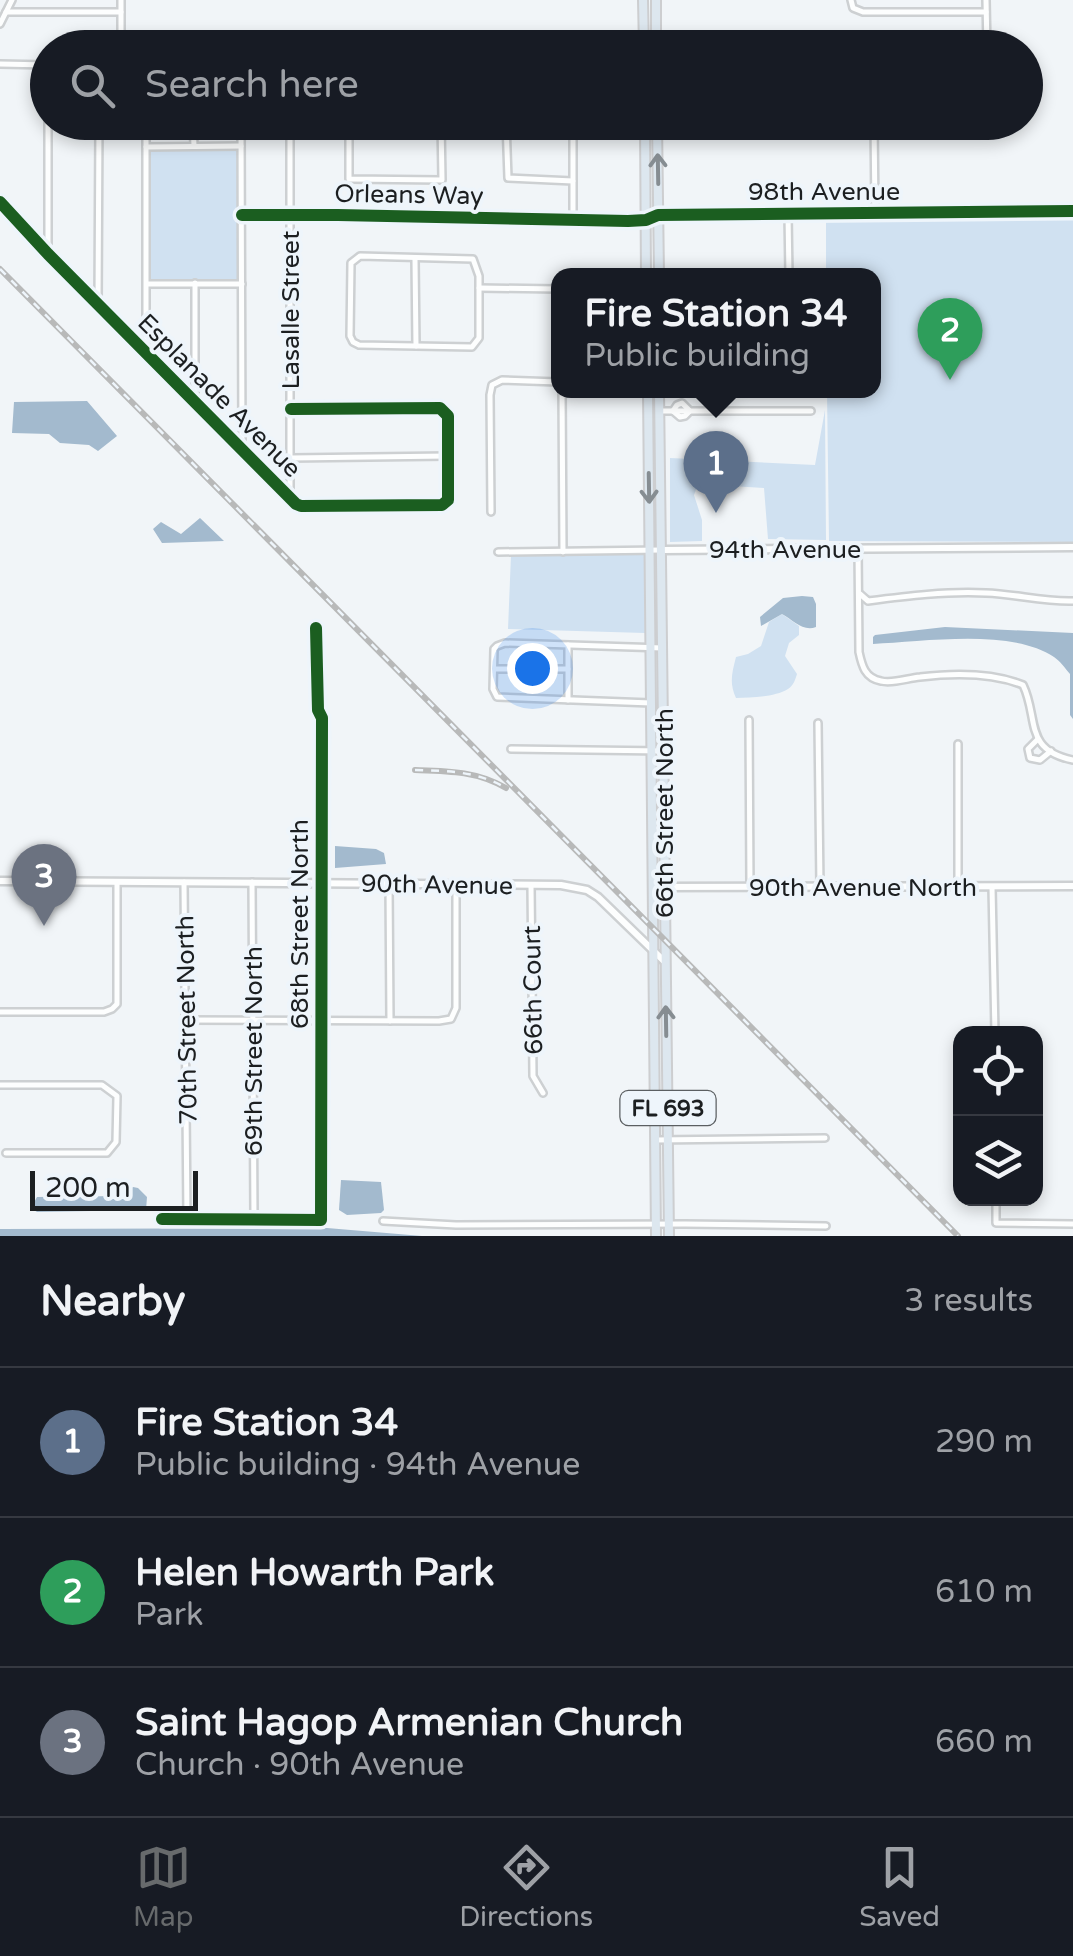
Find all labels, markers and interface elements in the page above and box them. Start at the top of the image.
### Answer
search box [30,30,1043,140]
icon: search [65,58,120,113]
text: Search here [145,62,359,108]
one-way arrow [648,153,667,185]
street label: 98th Avenue [748,177,900,207]
street label: Orleans Way [334,179,484,211]
street label: Lasalle Street [276,230,306,390]
popup [551,268,881,398]
text: Fire Station 34 [584,291,848,337]
pin: 2 [918,298,982,380]
street label: Esplanade Avenue [131,308,307,484]
text: Public building [584,337,810,375]
pin: 1 [684,430,748,513]
one-way arrow [640,470,658,503]
street label: 94th Avenue [709,535,861,565]
your location [507,643,558,694]
street label: 66th Street North [650,708,680,918]
street label: 68th Street North [285,819,315,1029]
pin: 3 [12,844,76,926]
street label: 90th Avenue [361,869,513,901]
street label: 90th Avenue North [749,873,977,903]
street label: 70th Street North [170,915,204,1125]
street label: 66th Court [517,925,549,1055]
street label: 69th Street North [239,946,269,1156]
one-way arrow [657,1006,676,1038]
map controls [953,1026,1043,1206]
button: locate [953,1026,1043,1116]
road number: FL 693 [620,1091,716,1125]
button: layers [953,1116,1043,1206]
scale bar [30,1166,198,1210]
text: 200 m [45,1171,131,1205]
text: Nearby [40,1276,185,1327]
text: 3 results [904,1282,1033,1320]
text: Fire Station 34 [135,1400,398,1446]
text: 1 [62,1423,83,1461]
text: 290 m [935,1423,1033,1461]
text: Public building · 94th Avenue [135,1446,580,1484]
text: Helen Howarth Park [135,1550,494,1596]
text: 2 [62,1573,83,1611]
text: 610 m [935,1573,1033,1611]
text: Park [135,1596,203,1634]
text: Saint Hagop Armenian Church [135,1700,683,1746]
text: 3 [62,1723,83,1761]
text: 660 m [935,1723,1033,1761]
text: Church · 90th Avenue [135,1746,464,1784]
tab: Map [133,1840,193,1934]
tab: Directions [459,1840,593,1934]
tab: Saved [859,1840,940,1934]

